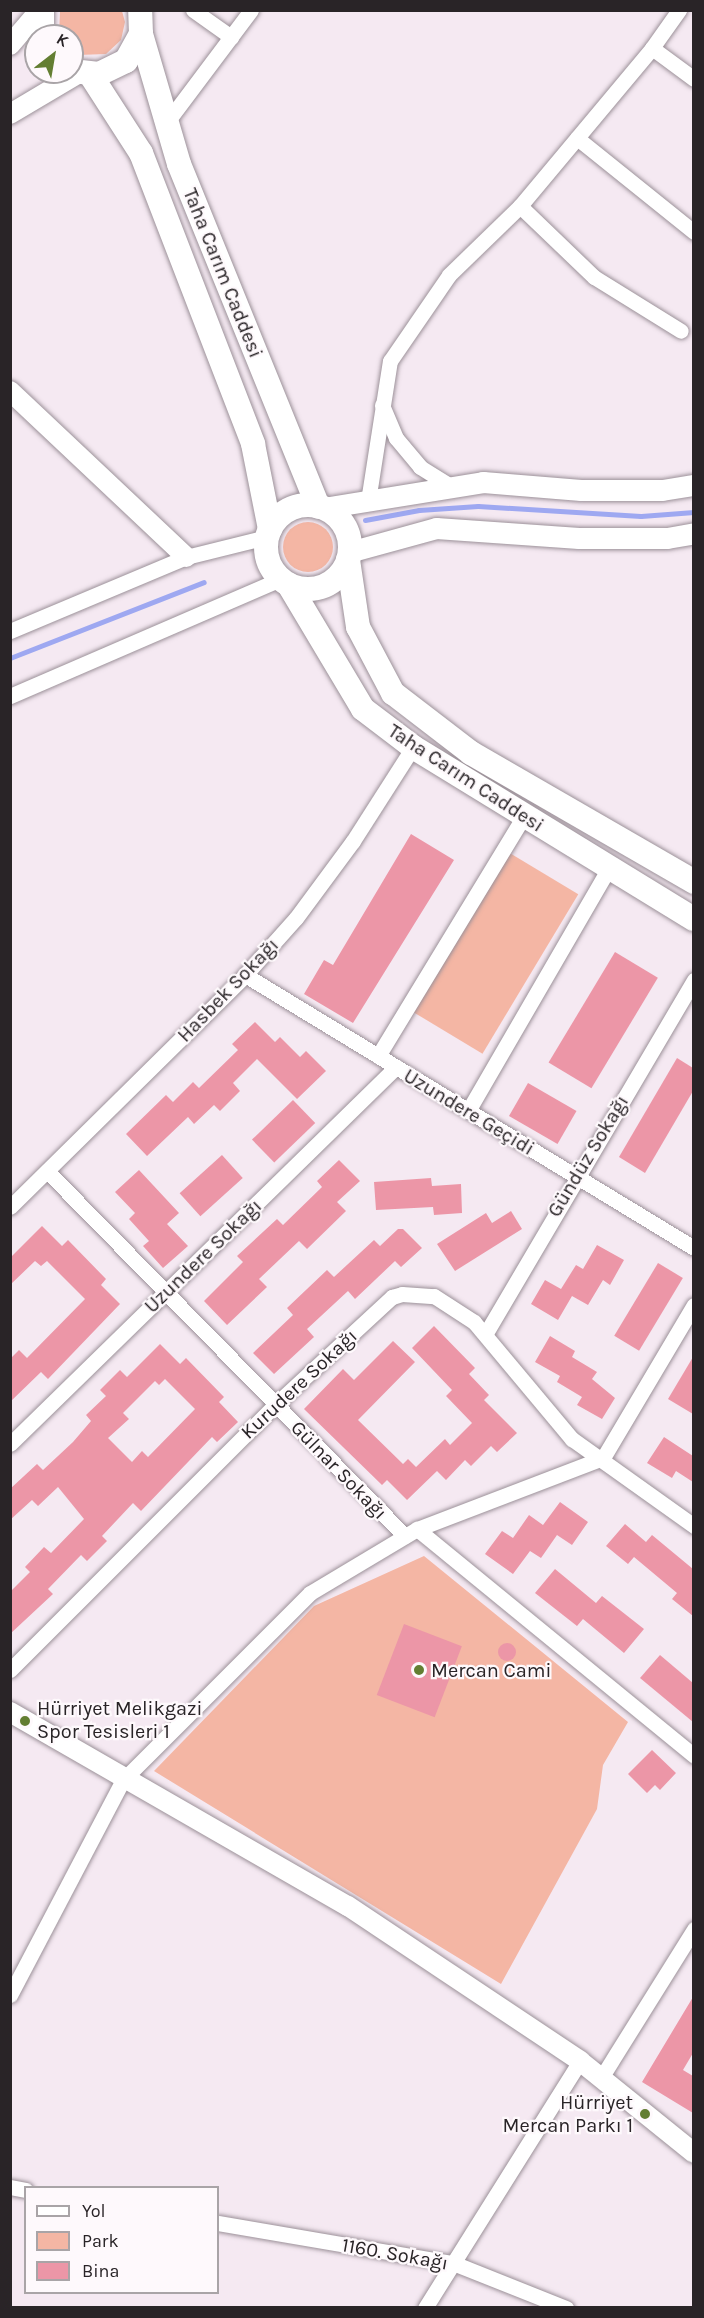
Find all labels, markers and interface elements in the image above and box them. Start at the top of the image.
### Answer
north arrow [24,24,84,84]
text: K [53,29,72,51]
street label: Taha Carım Caddesi [178,185,268,361]
street label: Taha Carım Caddesi [384,719,548,837]
street label: Hasbek Sokağı [172,933,284,1047]
street label: Uzundere Geçidi [399,1064,539,1160]
street label: Gündüz Sokağı [542,1091,634,1221]
street label: Uzundere Sokağı [139,1194,267,1318]
street label: Kurudere Sokağı [236,1324,362,1444]
street label: Gülnar Sokağı [286,1416,392,1524]
place label: Mercan Cami [431,1658,552,1682]
marker: Mercan Cami [412,1663,426,1677]
place label: Hürriyet Melikgazi Spor Tesisleri 1 [37,1697,203,1744]
marker: Hürriyet Melikgazi Spor Tesisleri 1 [18,1714,32,1728]
place label: Hürriyet Mercan Parkı 1 [503,2090,633,2137]
marker: Hürriyet Mercan Parkı 1 [638,2107,652,2121]
legend [24,2186,219,2294]
text: Yol [82,2200,106,2222]
text: Park [82,2230,119,2252]
street label: 1160. Sokağı [340,2233,450,2275]
text: Bina [82,2260,119,2282]

